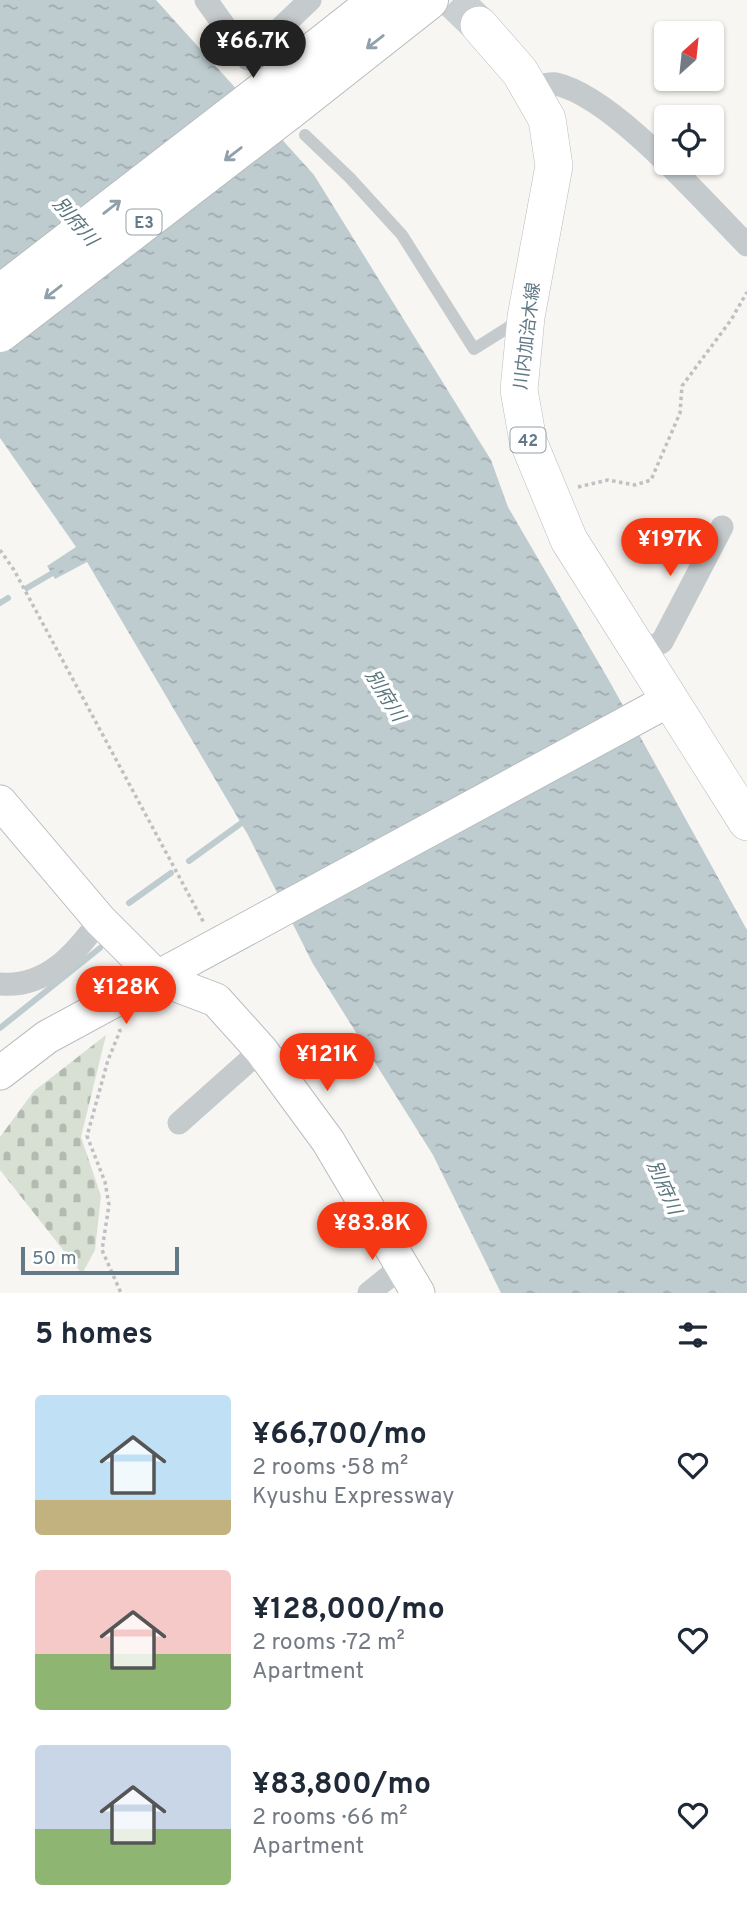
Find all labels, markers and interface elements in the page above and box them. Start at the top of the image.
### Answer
pin: ¥66.7K [196,20,310,80]
north arrow [654,21,724,91]
map controls [654,21,724,175]
text: ¥66.7K [216,28,290,57]
one-way arrow [367,35,385,50]
button: locate [654,105,724,175]
one-way arrow [224,146,243,161]
water label: 別府川 [47,193,104,253]
one-way arrow [102,200,121,215]
road number: E3 [127,210,162,234]
street label: 川内加治木線 [510,281,546,391]
one-way arrow [44,285,62,300]
road number: 42 [510,428,546,452]
pin: ¥197K [621,518,719,578]
text: ¥197K [637,526,703,555]
water label: 別府川 [359,666,411,728]
pin: ¥128K [77,967,175,1026]
text: ¥128K [92,974,160,1003]
pin: ¥121K [278,1034,376,1093]
text: ¥121K [296,1041,358,1070]
water label: 別府川 [641,1157,687,1221]
pin: ¥83.8K [315,1202,429,1262]
text: ¥83.8K [333,1210,411,1239]
scale bar [21,1244,178,1276]
text: 50 m [32,1247,77,1271]
icon: filters [674,1316,712,1354]
text: 5 homes [35,1317,153,1354]
text: ¥66,700/mo [252,1417,427,1454]
icon: home [91,1423,175,1507]
icon: heart [674,1446,712,1484]
text: 2 rooms · 58 m² [252,1454,408,1483]
text: Kyushu Expressway [252,1483,454,1512]
text: ¥128,000/mo [252,1592,445,1629]
icon: home [91,1598,175,1682]
icon: heart [674,1621,712,1659]
text: 2 rooms · 72 m² [252,1629,405,1658]
text: Apartment [252,1658,364,1687]
text: ¥83,800/mo [252,1767,431,1804]
icon: home [91,1773,175,1857]
icon: heart [674,1796,712,1834]
text: 2 rooms · 66 m² [252,1804,408,1833]
text: Apartment [252,1833,364,1862]

